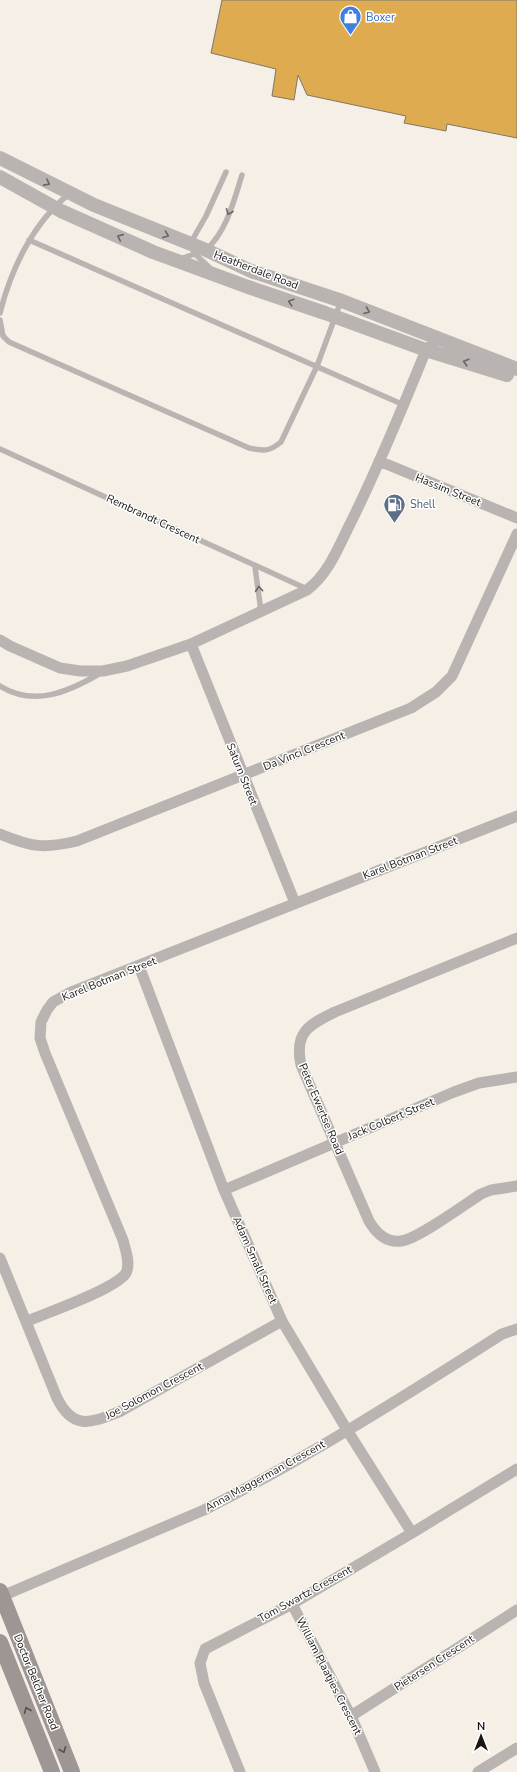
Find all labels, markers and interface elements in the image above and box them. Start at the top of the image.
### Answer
shop icon: Boxer [337,4,363,37]
place label: Boxer [366,10,395,25]
one-way arrow [43,178,50,185]
one-way arrow [226,208,234,215]
one-way arrow [162,230,169,238]
one-way arrow [117,234,124,242]
street label: Heatherdale Road [211,247,301,293]
one-way arrow [287,298,294,306]
one-way arrow [364,307,371,315]
one-way arrow [463,358,470,367]
street label: Hassim Street [413,470,483,510]
street label: Rembrandt Crescent [104,491,202,547]
fuel station icon: Shell [381,491,407,524]
place label: Shell [410,497,436,512]
one-way arrow [255,586,264,592]
street label: Da Vinci Crescent [261,728,347,774]
street label: Saturn Street [223,741,261,807]
street label: Karel Botman Street [361,833,460,883]
street label: Karel Botman Street [60,953,158,1005]
street label: Peter Ewertse Road [295,1061,347,1157]
street label: Jack Colbert Street [345,1094,437,1144]
street label: Adam Small Street [229,1214,281,1306]
street label: Joe Solomon Crescent [102,1359,206,1424]
street label: Anna Maggerman Crescent [202,1437,328,1515]
street label: Tom Swartz Crescent [255,1562,355,1626]
street label: William Plaatjies Crescent [293,1615,365,1737]
street label: Pietersen Crescent [391,1631,477,1694]
street label: Doctor Belcher Road [10,1632,62,1732]
one-way arrow [24,1706,32,1713]
north arrow [461,1716,501,1756]
text: N [477,1719,485,1734]
one-way arrow [58,1746,66,1753]

